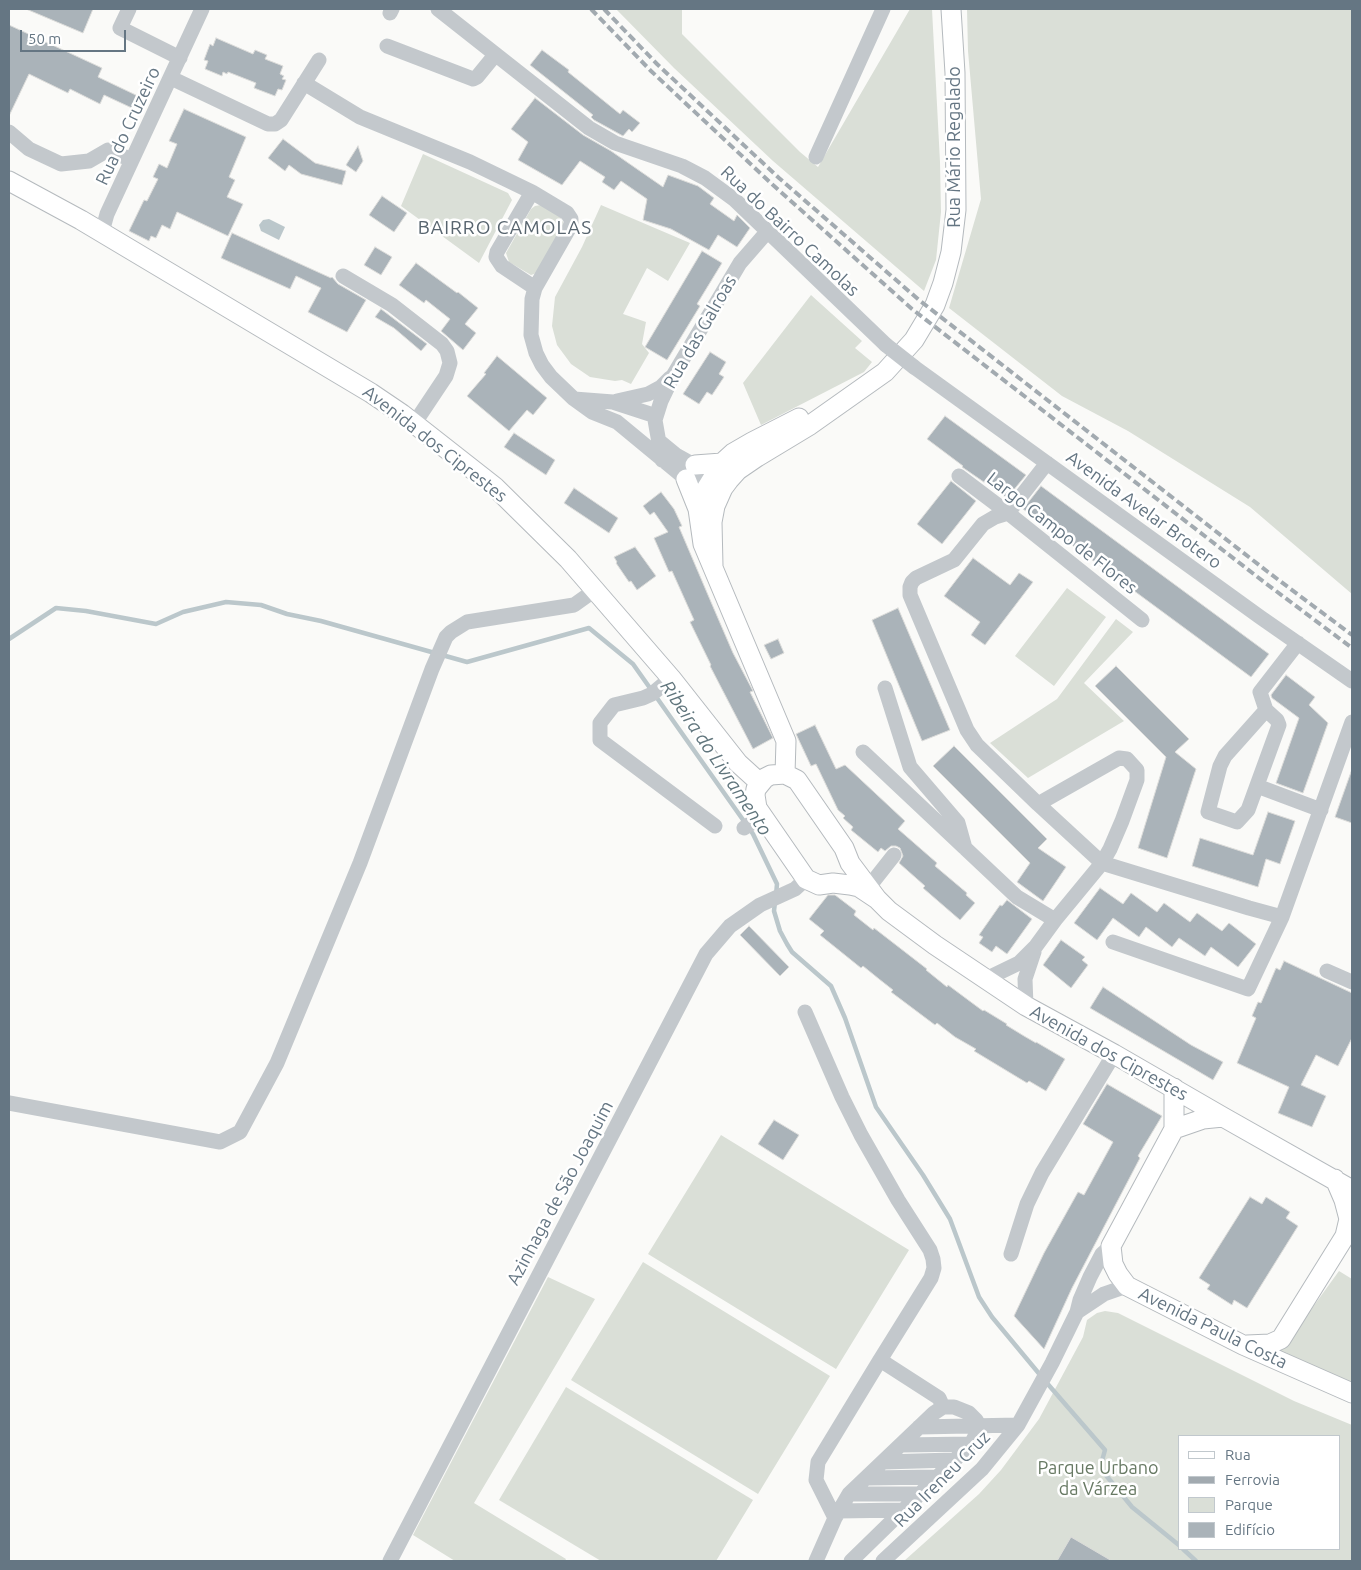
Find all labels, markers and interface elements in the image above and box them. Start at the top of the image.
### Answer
scale bar [22,20,129,52]
text: 50 m [28,30,61,47]
street label: Rua do Cruzeiro [91,63,165,189]
street label: Rua Mário Regalado [943,66,965,228]
street label: Rua do Bairro Camolas [716,161,864,301]
district label: BAIRRO CAMOLAS [416,217,594,239]
street label: Rua das Galroas [659,272,741,392]
street label: Avenida dos Ciprestes [359,381,511,507]
street label: Avenida Avelar Brotero [1062,446,1226,574]
street label: Largo Campo de Flores [982,468,1142,598]
water label: Ribeira do Livramento [656,676,776,840]
street label: Avenida dos Ciprestes [1026,1001,1192,1105]
street label: Azinhaga de São Joaquim [502,1097,618,1289]
street label: Avenida Paula Costa [1135,1283,1291,1373]
street label: Rua Ireneu Cruz [889,1426,995,1532]
legend [1178,1435,1341,1550]
text: Rua [1225,1446,1251,1463]
park label: Parque Urbano da Várzea [1037,1457,1159,1500]
text: Ferrovia [1225,1471,1280,1488]
text: Parque [1225,1496,1273,1513]
text: Edifício [1225,1521,1275,1538]

